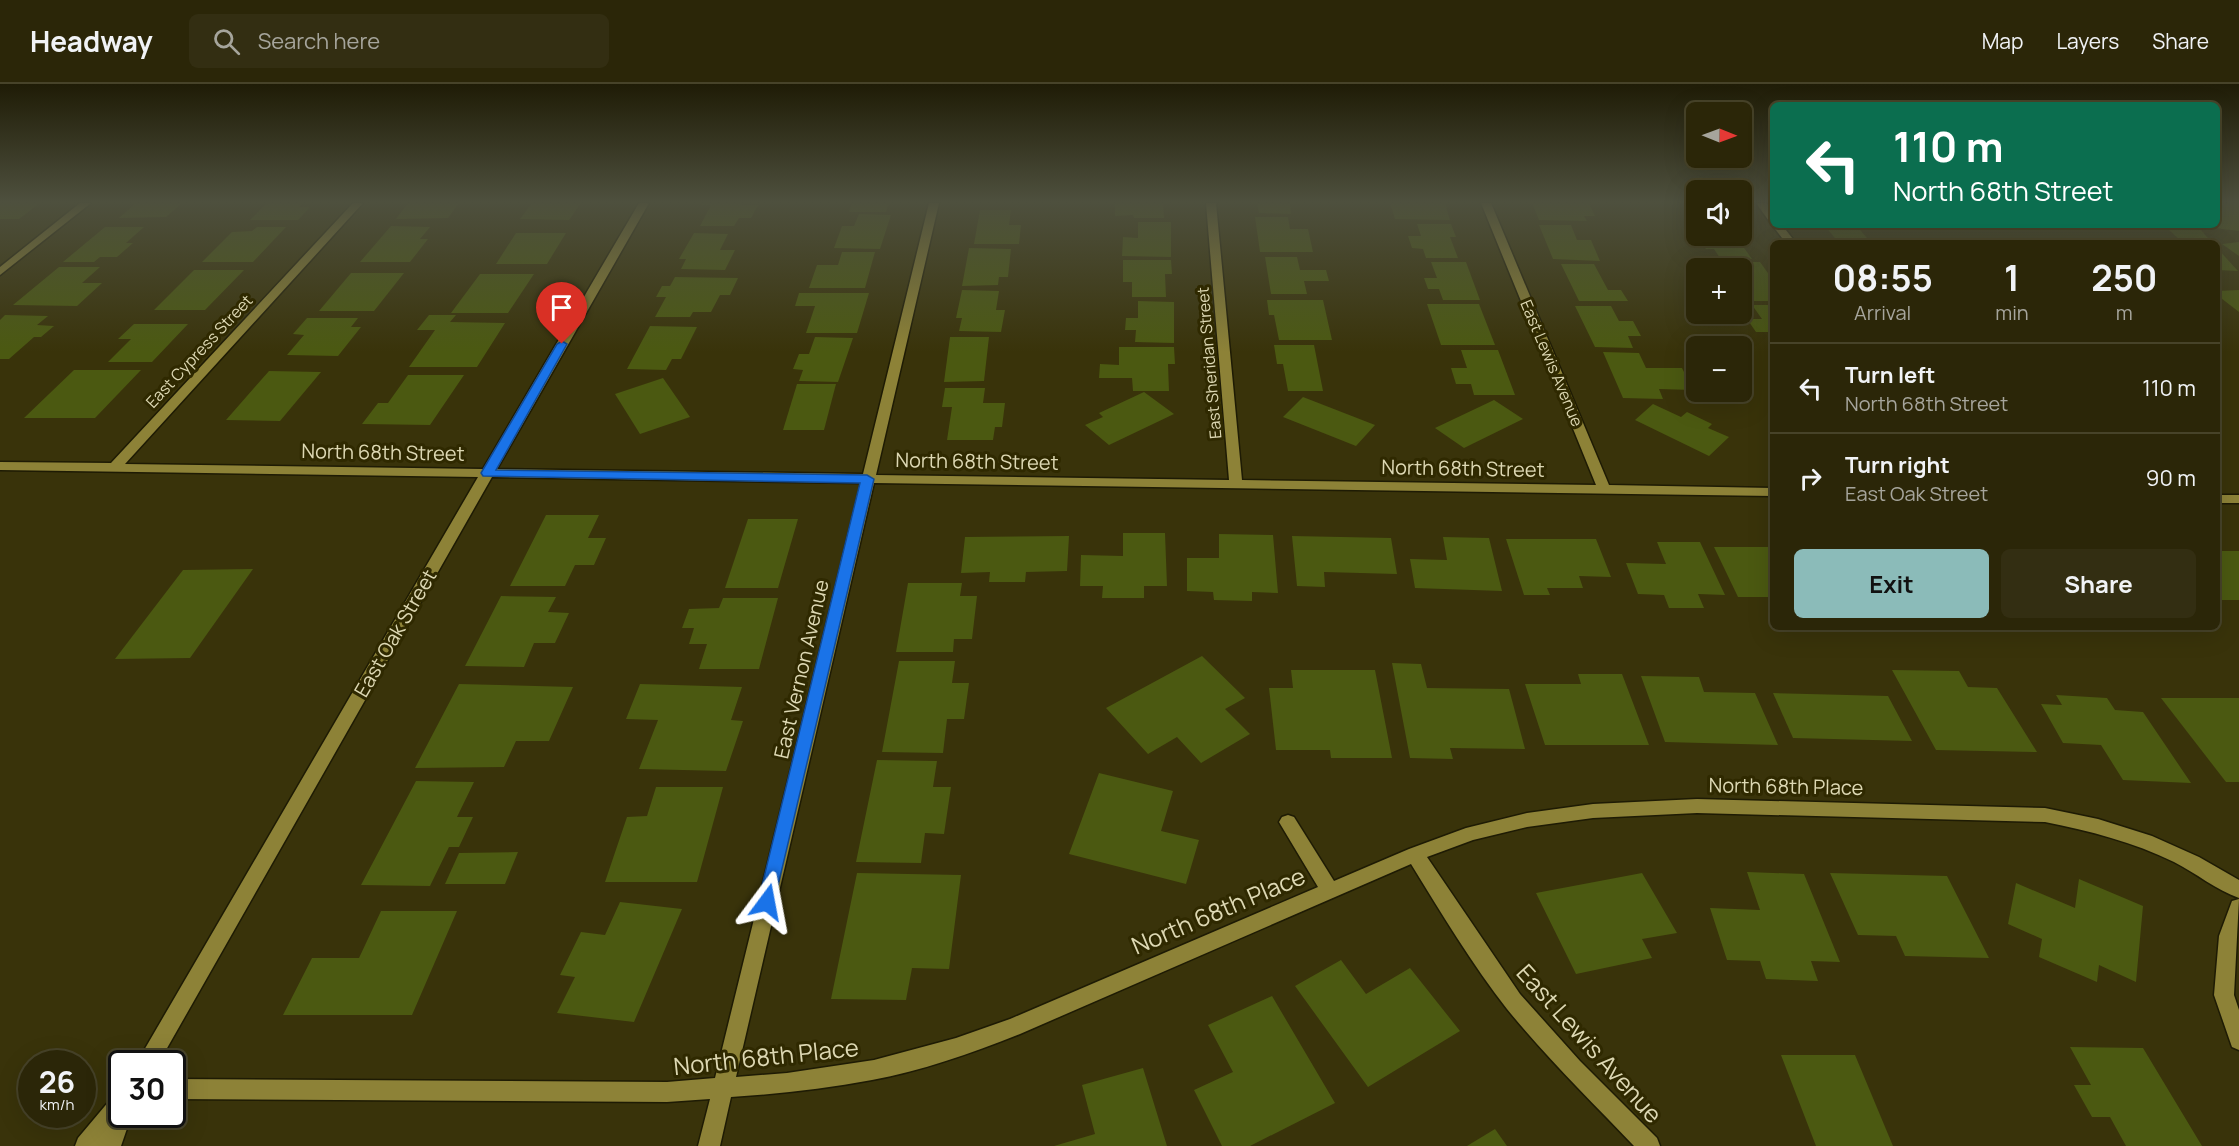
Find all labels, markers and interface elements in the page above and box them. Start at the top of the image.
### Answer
search box [189,14,609,68]
text: Headway [30,22,153,60]
icon: search [210,25,243,58]
text: Search here [258,26,380,56]
text: Map [1982,27,2023,55]
text: Layers [2056,27,2119,55]
text: Share [2152,27,2209,55]
north arrow [1686,102,1752,168]
map controls [1686,102,1752,402]
text: 110 m [1893,117,2004,175]
icon: left [1794,126,1872,204]
text: North 68th Street [1893,172,2113,209]
button: sound [1686,180,1752,246]
text: 08:55 [1832,253,1933,302]
text: 1 [2004,253,2020,302]
text: 250 [2091,253,2157,302]
button: + [1686,258,1752,324]
pin [536,282,587,344]
street label: East Sheridan Street [1191,286,1227,440]
street label: East Cypress Street [141,290,257,412]
icon: arrive [545,291,578,324]
street label: East Lewis Avenue [1515,296,1589,430]
text: Arrival [1854,299,1911,326]
text: min [1995,299,2029,326]
text: m [2116,299,2133,326]
button: − [1686,336,1752,402]
text: Turn left [1845,360,1935,390]
icon: left [1794,372,1827,405]
text: 110 m [2142,373,2196,403]
text: North 68th Street [1845,390,2008,417]
street label: North 68th Street [301,437,465,467]
street label: North 68th Street [895,446,1059,476]
text: Turn right [1845,450,1950,480]
street label: North 68th Street [1381,453,1545,483]
icon: right [1794,462,1827,495]
text: 90 m [2146,463,2196,493]
text: East Oak Street [1845,480,1988,507]
button: Exit [1794,549,1989,618]
button: Share [2001,549,2196,618]
street label: East Oak Street [347,564,443,702]
street label: East Vernon Avenue [767,577,835,761]
street label: North 68th Place [1708,771,1864,801]
street label: North 68th Place [1126,859,1310,961]
position arrow [735,870,799,934]
street label: East Lewis Avenue [1510,956,1670,1130]
street label: North 68th Place [672,1030,860,1082]
speed limit sign: 30 [108,1050,186,1128]
text: 26 [39,1061,75,1102]
text: km/h [40,1094,74,1115]

